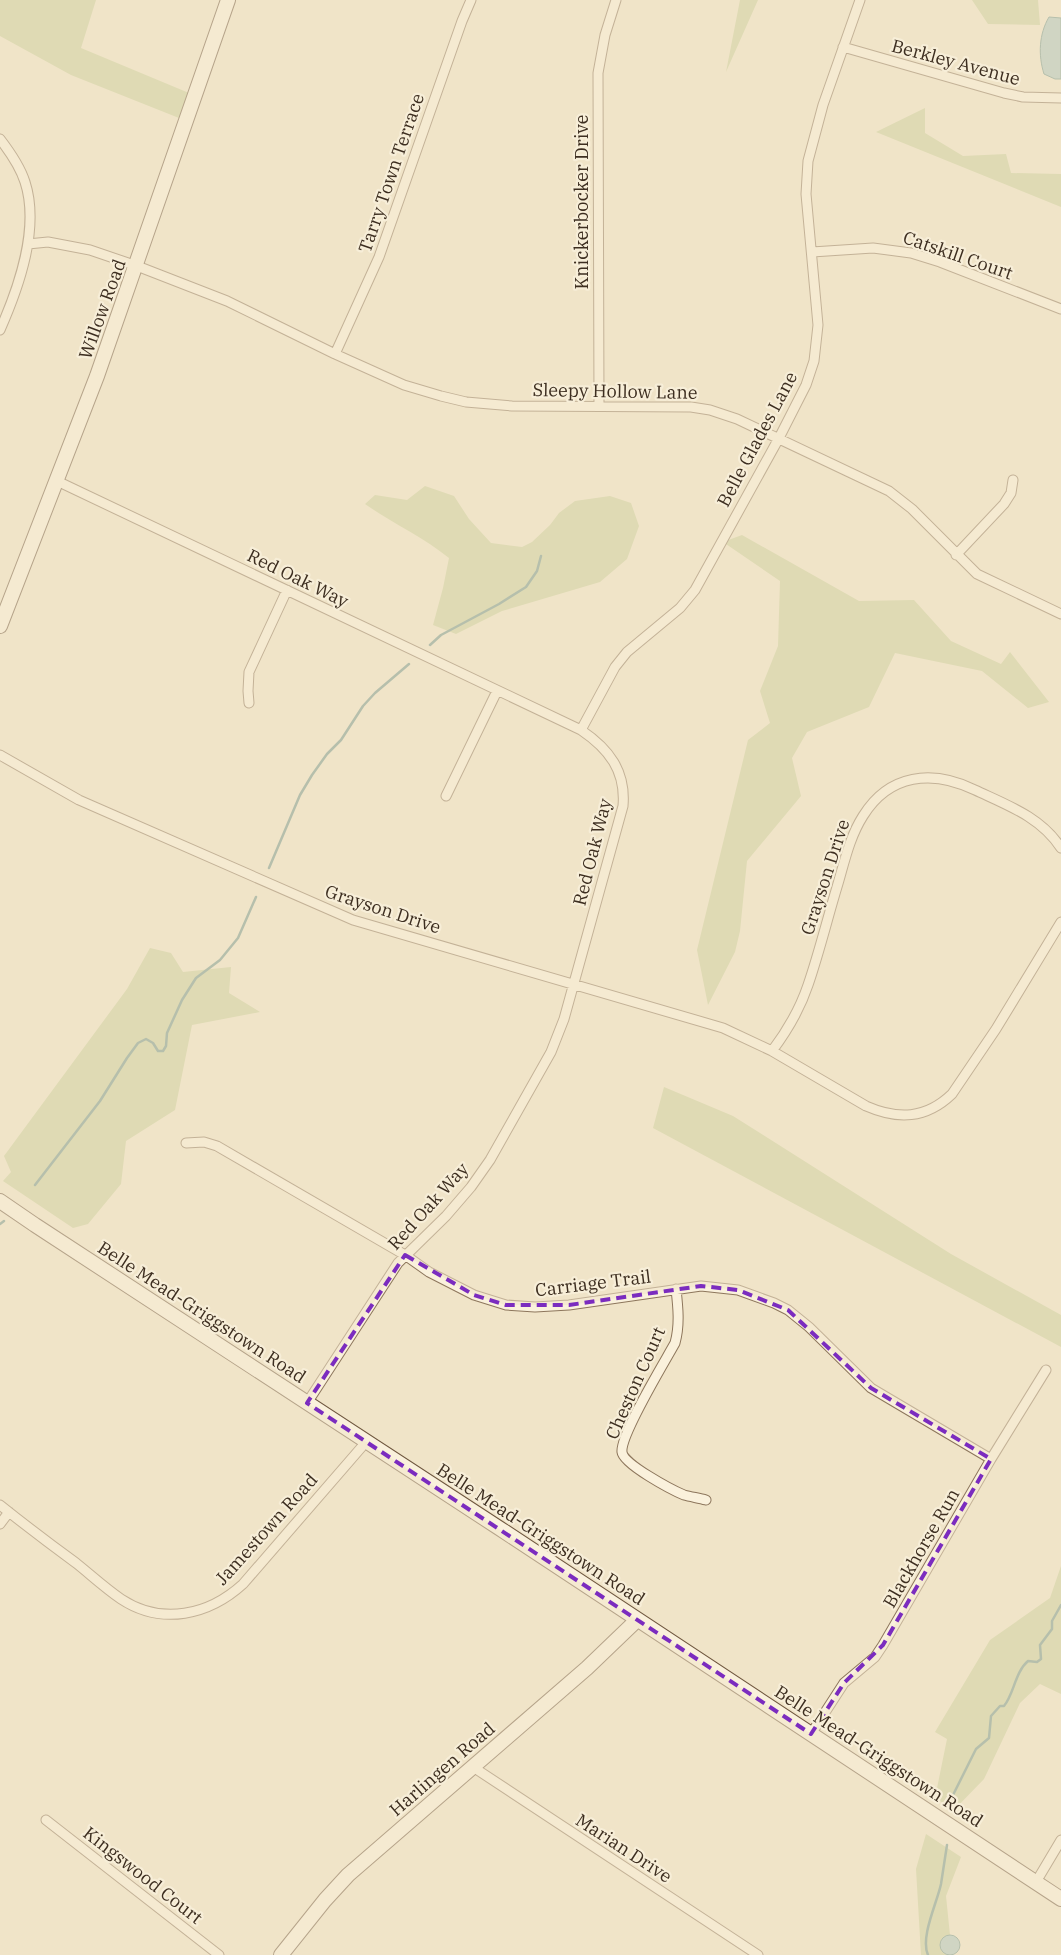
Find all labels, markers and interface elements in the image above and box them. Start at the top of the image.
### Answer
street label: Berkley Avenue [889,34,1023,90]
street label: Tarry Town Terrace [353,90,429,256]
street label: Knickerbocker Drive [570,115,593,289]
street label: Catskill Court [900,225,1016,285]
street label: Willow Road [73,256,131,362]
street label: Belle Glades Lane [712,367,802,511]
street label: Sleepy Hollow Lane [532,378,698,404]
street label: Red Oak Way [244,544,353,613]
street label: Red Oak Way [568,796,617,908]
street label: Grayson Drive [796,816,854,938]
street label: Grayson Drive [322,880,444,938]
street label: Red Oak Way [383,1157,474,1254]
street label: Belle Mead-Griggstown Road [93,1236,311,1388]
street label: Carriage Trail [534,1264,652,1302]
street label: Cheston Court [600,1323,670,1443]
street label: Belle Mead-Griggstown Road [432,1458,650,1610]
street label: Jamestown Road [210,1468,322,1590]
street label: Blackhorse Run [878,1484,964,1612]
street label: Belle Mead-Griggstown Road [770,1680,988,1832]
street label: Harlingen Road [384,1717,500,1821]
street label: Marian Drive [572,1808,676,1888]
street label: Kingswood Court [79,1821,207,1929]

